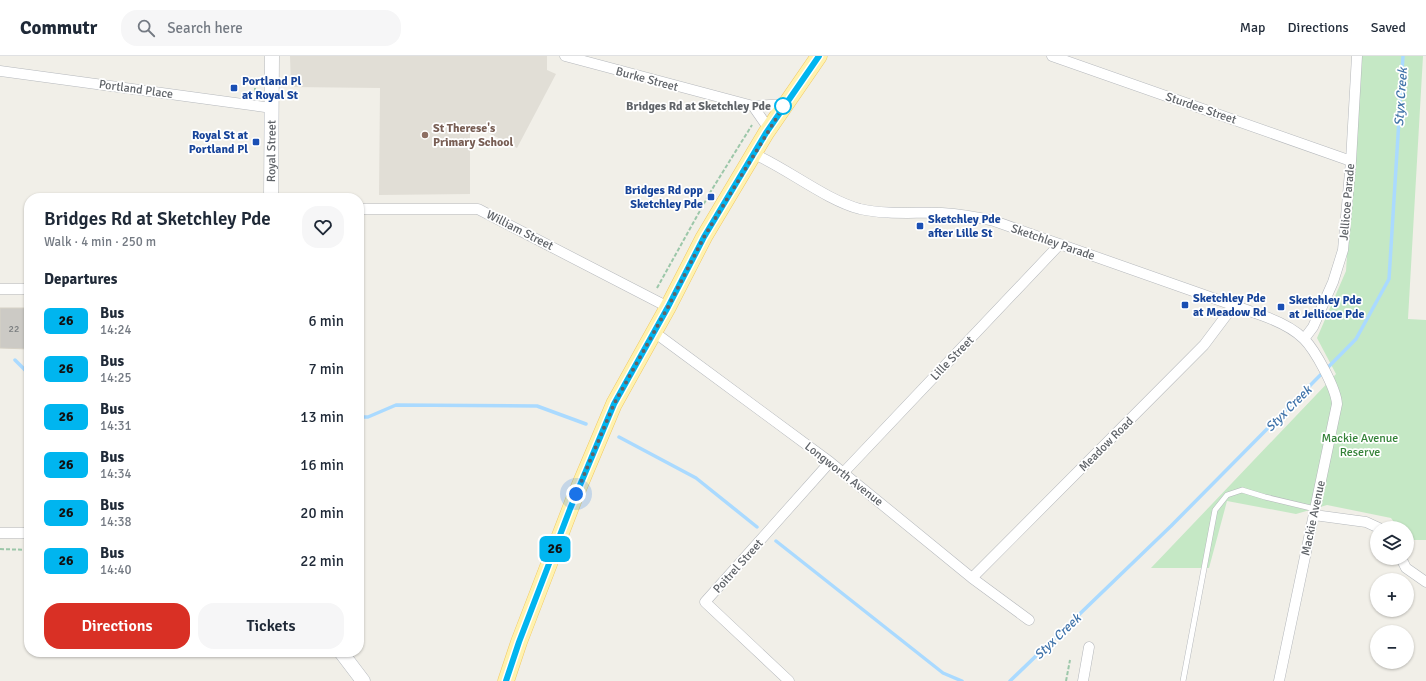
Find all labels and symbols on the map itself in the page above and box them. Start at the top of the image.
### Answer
street label: Burke Street [614,64,680,95]
water label: Styx Creek [1391,66,1411,127]
place label: Portland Pl at Royal St [242,74,301,103]
street label: Portland Place [98,77,174,102]
marker: Portland Pl at Royal St [229,83,239,93]
street label: Sturdee Street [1163,89,1238,128]
marker: Bridges Rd at Sketchley Pde [774,97,792,115]
place label: Bridges Rd at Sketchley Pde [626,99,771,114]
street label: Royal Street [264,120,280,182]
place label: St Therese's Primary School [433,121,514,150]
place label: Royal St at Portland Pl [189,128,248,157]
marker: St Therese's Primary School [420,130,430,140]
marker: Royal St at Portland Pl [251,137,261,147]
street label: Jellicoe Parade [1337,163,1358,241]
place label: Bridges Rd opp Sketchley Pde [625,183,704,212]
marker: Bridges Rd opp Sketchley Pde [706,192,716,202]
street label: William Street [484,207,556,254]
place label: Sketchley Pde after Lille St [928,212,1001,241]
marker: Sketchley Pde after Lille St [915,221,925,231]
street label: Sketchley Parade [1009,221,1097,264]
place label: Sketchley Pde at Meadow Rd [1193,291,1267,320]
place label: Sketchley Pde at Jellicoe Pde [1289,293,1364,322]
marker: Sketchley Pde at Meadow Rd [1180,300,1190,310]
marker: Sketchley Pde at Jellicoe Pde [1276,302,1286,312]
house number: 22 [9,323,19,335]
street label: Lille Street [928,333,977,384]
water label: Styx Creek [1262,381,1316,435]
street label: Meadow Road [1076,414,1137,475]
park label: Mackie Avenue Reserve [1322,431,1398,460]
street label: Longworth Avenue [801,439,886,510]
street label: Mackie Avenue [1298,479,1329,557]
your location [566,484,586,504]
line badge: 26 [537,536,573,562]
street label: Poitrel Street [710,536,767,597]
water label: Styx Creek [1031,610,1085,663]

